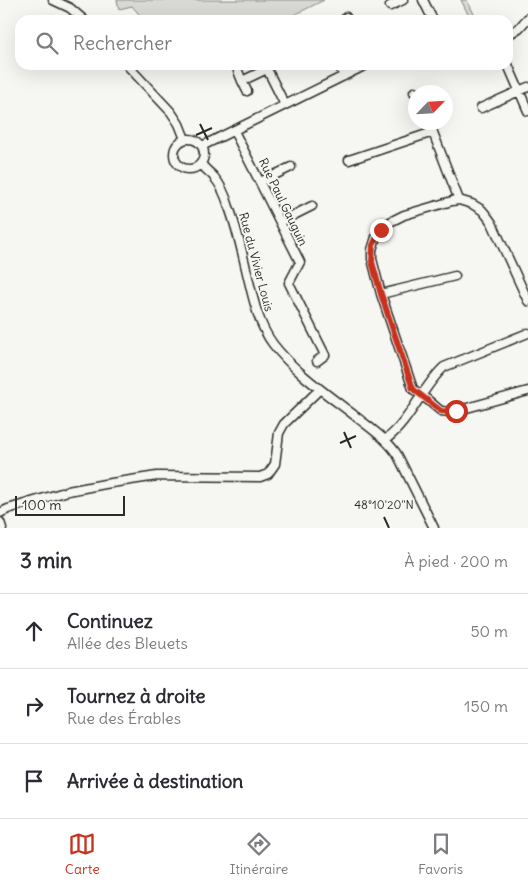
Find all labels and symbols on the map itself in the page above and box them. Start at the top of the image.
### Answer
north arrow [408,85,453,130]
street label: Rue Paul Gauguin [256,155,311,248]
street label: Rue du Vivier Louis [236,211,277,313]
route end [370,219,393,242]
route start [445,400,468,423]
scale bar [15,493,125,516]
text: 48°10'20"N [354,497,414,512]

